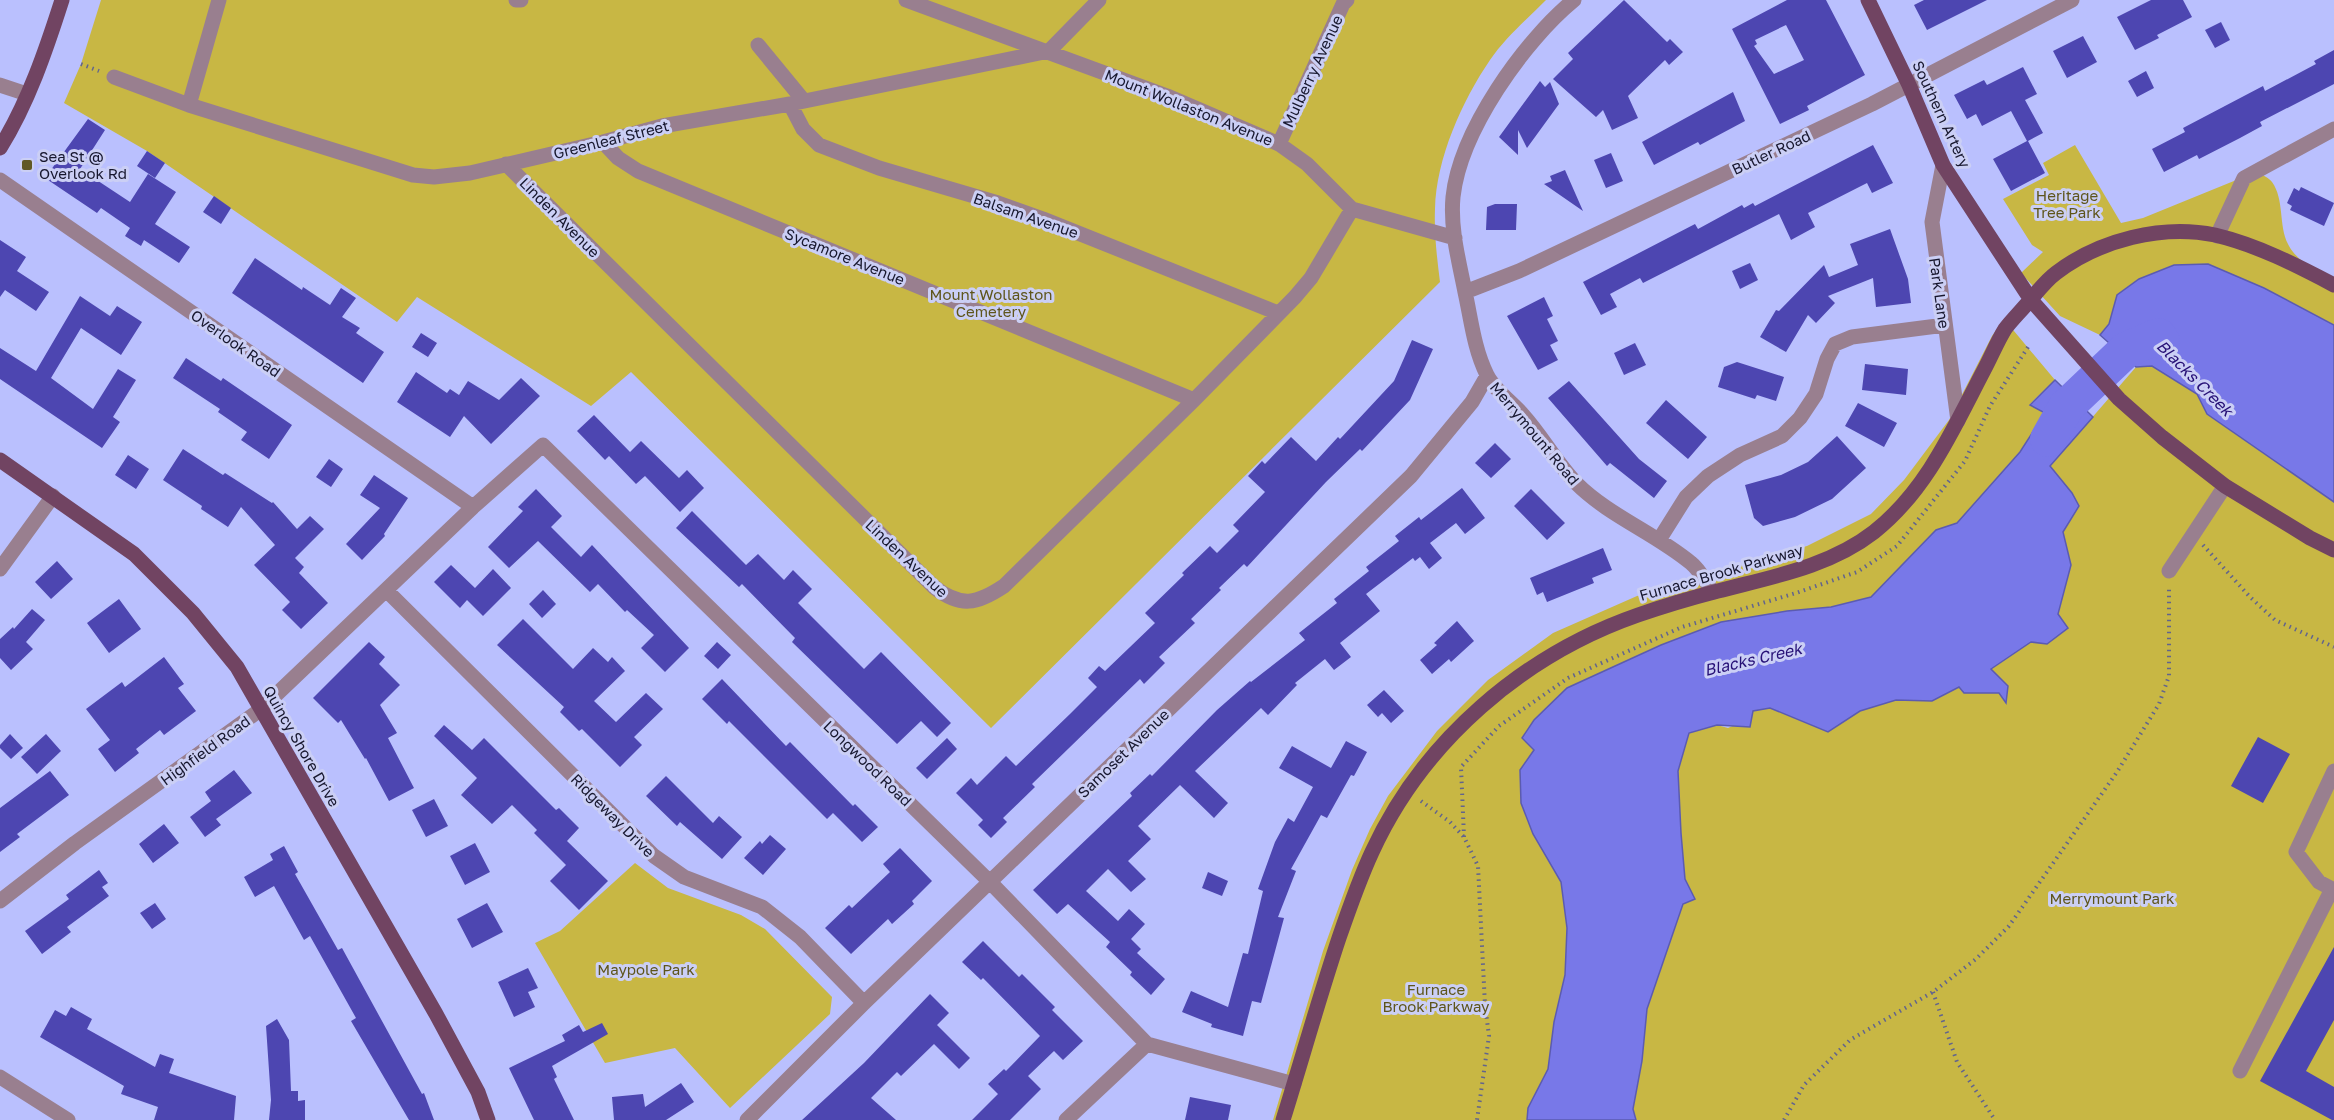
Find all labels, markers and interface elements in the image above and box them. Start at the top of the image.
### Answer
street label: Mulberry Avenue [1278,12,1346,130]
street label: Southern Artery [1909,58,1975,171]
street label: Mount Wollaston Avenue [1102,65,1276,149]
street label: Greenleaf Street [551,116,671,162]
street label: Butler Road [1729,126,1813,178]
place label: Sea St @ Overlook Rd [39,147,127,182]
marker: Sea St @ Overlook Rd [20,158,34,172]
street label: Linden Avenue [516,173,604,261]
park label: Heritage Tree Park [2033,186,2101,221]
street label: Balsam Avenue [971,189,1081,241]
street label: Sycamore Avenue [782,224,908,288]
street label: Park Lane [1926,256,1954,330]
park label: Mount Wollaston Cemetery [930,285,1052,320]
street label: Overlook Road [188,305,284,381]
water label: Blacks Creek [2153,336,2239,422]
street label: Merrymount Road [1487,378,1583,488]
street label: Linden Avenue [862,515,952,601]
street label: Furnace Brook Parkway [1637,540,1805,604]
water label: Blacks Creek [1702,638,1806,680]
street label: Quincy Shore Drive [260,682,344,810]
street label: Samoset Avenue [1074,705,1173,801]
street label: Highfield Road [157,711,253,789]
street label: Longwood Road [820,716,916,810]
street label: Ridgeway Drive [568,770,659,861]
park label: Merrymount Park [2050,889,2175,907]
park label: Maypole Park [597,960,695,978]
park label: Furnace Brook Parkway [1382,980,1490,1015]

